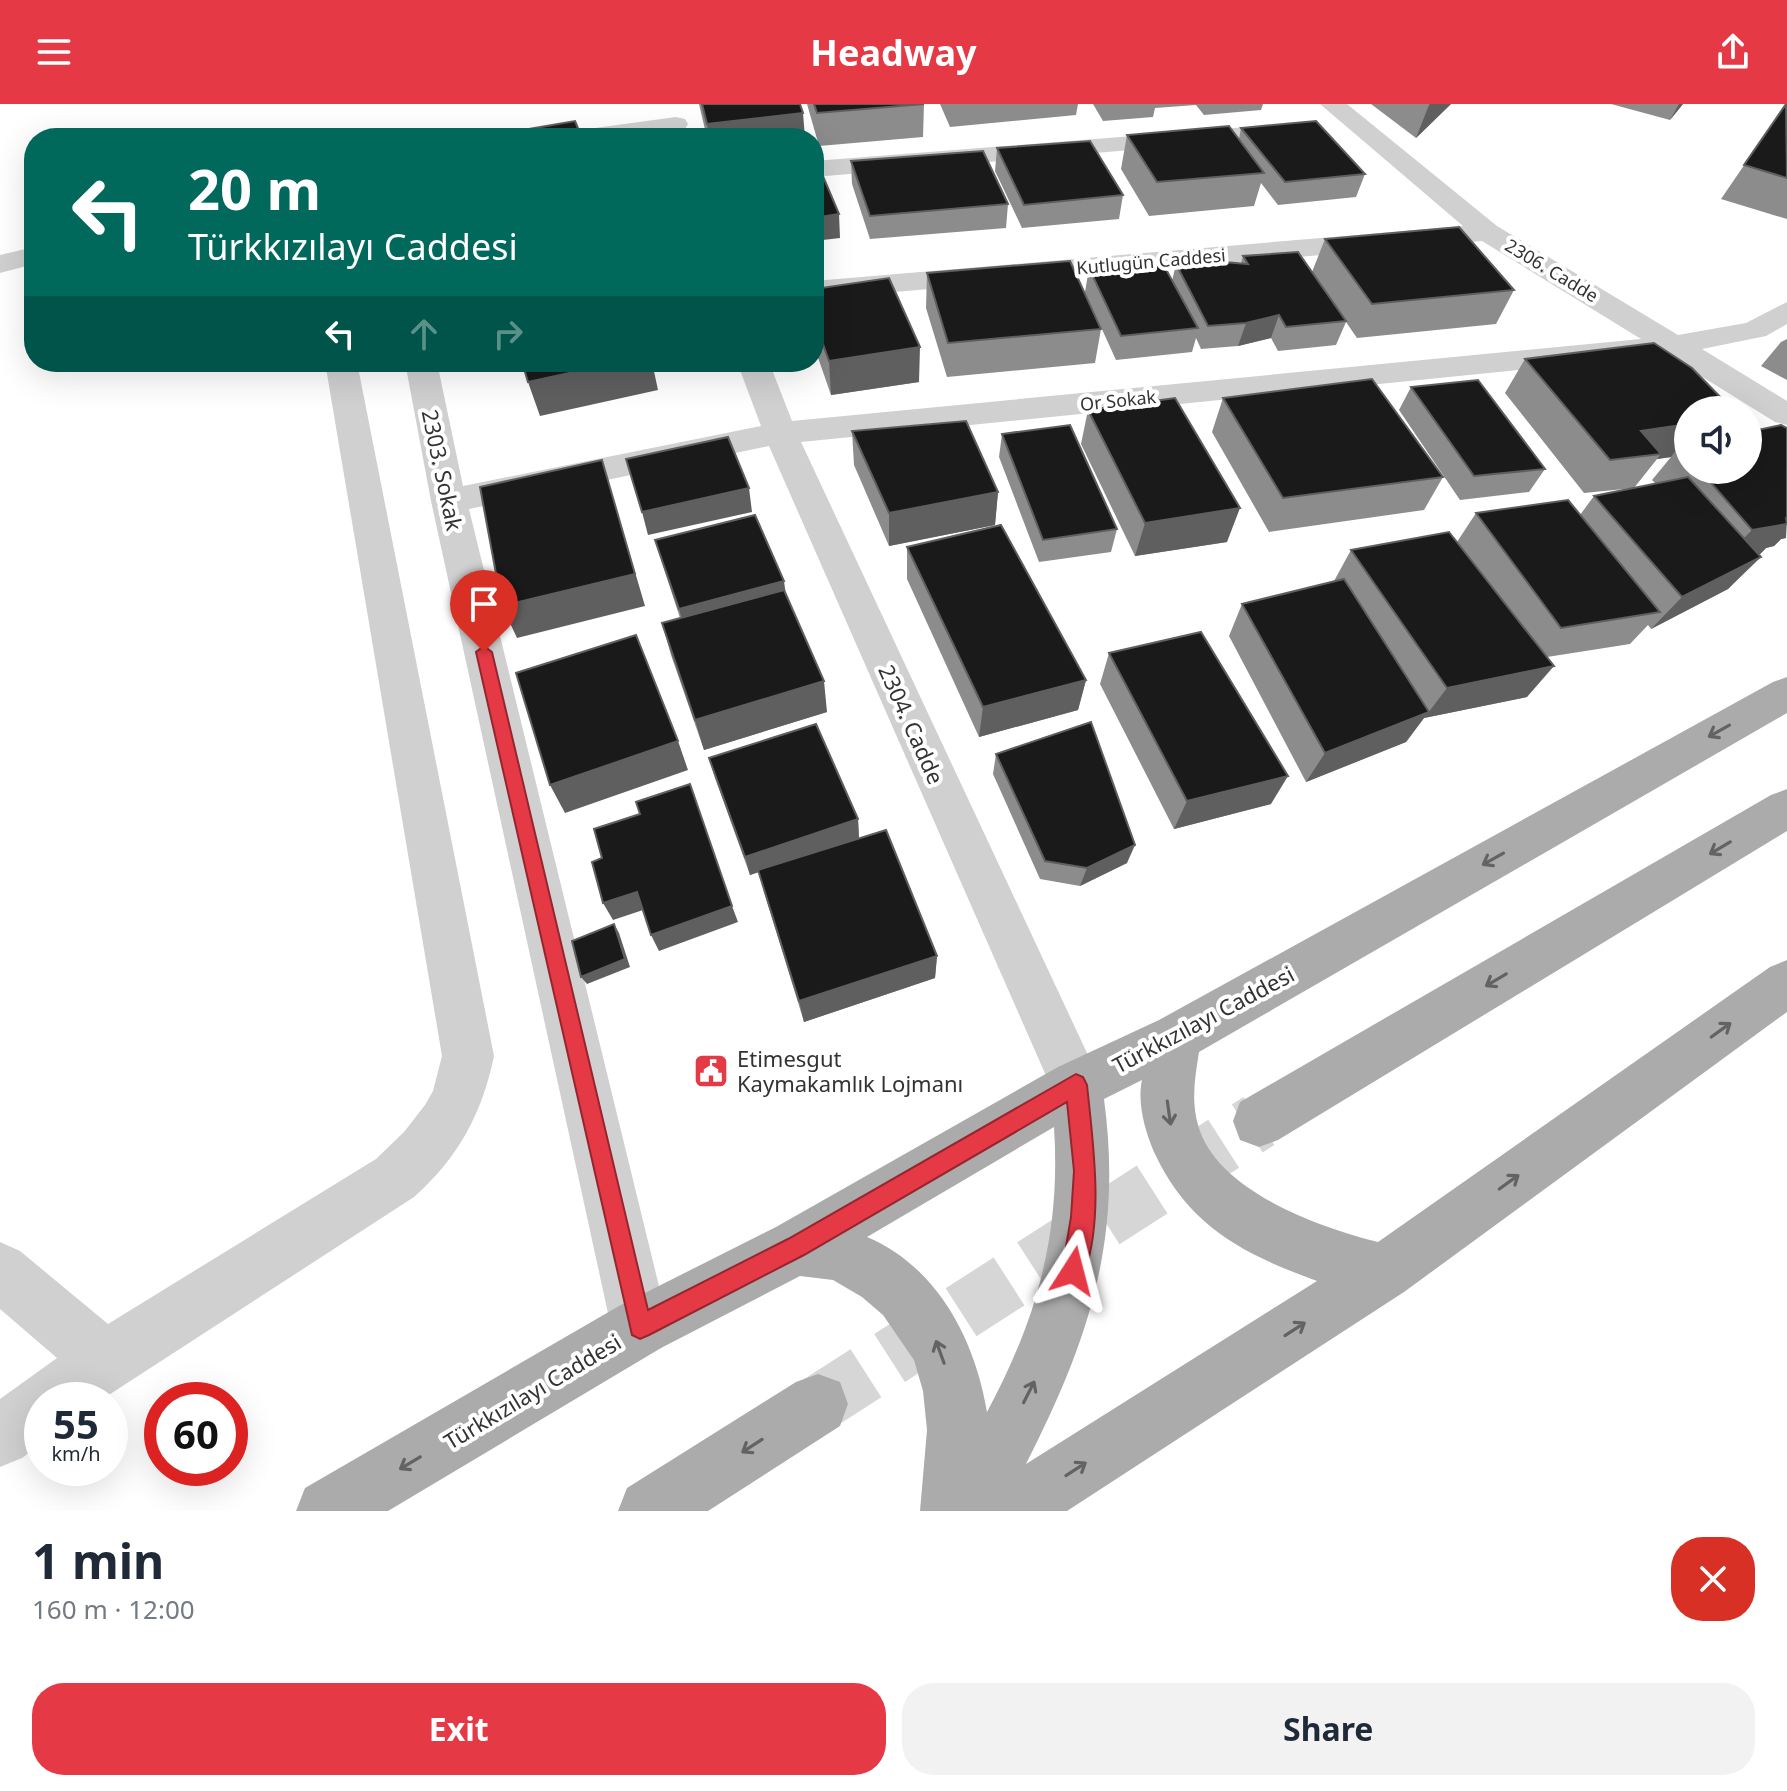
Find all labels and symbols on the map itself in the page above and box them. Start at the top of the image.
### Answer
street label: 2306. Cadde [1501,233,1603,307]
street label: Kutlugün Caddesi [1075,243,1227,279]
street label: Or Sokak [1079,384,1158,416]
street label: 2303. Sokak [416,407,471,534]
pin [450,570,518,652]
street label: 2304. Cadde [872,660,952,788]
one-way arrow [1708,723,1731,739]
one-way arrow [1709,840,1732,856]
one-way arrow [1481,852,1505,867]
street label: Türkkızılayı Caddesi [1107,958,1299,1080]
one-way arrow [1485,972,1508,988]
one-way arrow [1709,1022,1731,1039]
place label: Etimesgut Kaymakamlık Lojmanı [737,1043,963,1098]
public building icon: Etimesgut Kaymakamlık Lojmanı [692,1052,730,1090]
one-way arrow [1162,1100,1177,1126]
one-way arrow [1498,1174,1520,1190]
position arrow [1031,1229,1115,1313]
one-way arrow [1283,1320,1306,1336]
street label: Türkkızılayı Caddesi [438,1326,626,1456]
one-way arrow [932,1340,946,1364]
one-way arrow [1022,1380,1037,1404]
speed limit sign: 60 [144,1382,248,1486]
one-way arrow [741,1438,764,1454]
one-way arrow [399,1455,422,1471]
one-way arrow [1064,1460,1087,1476]

